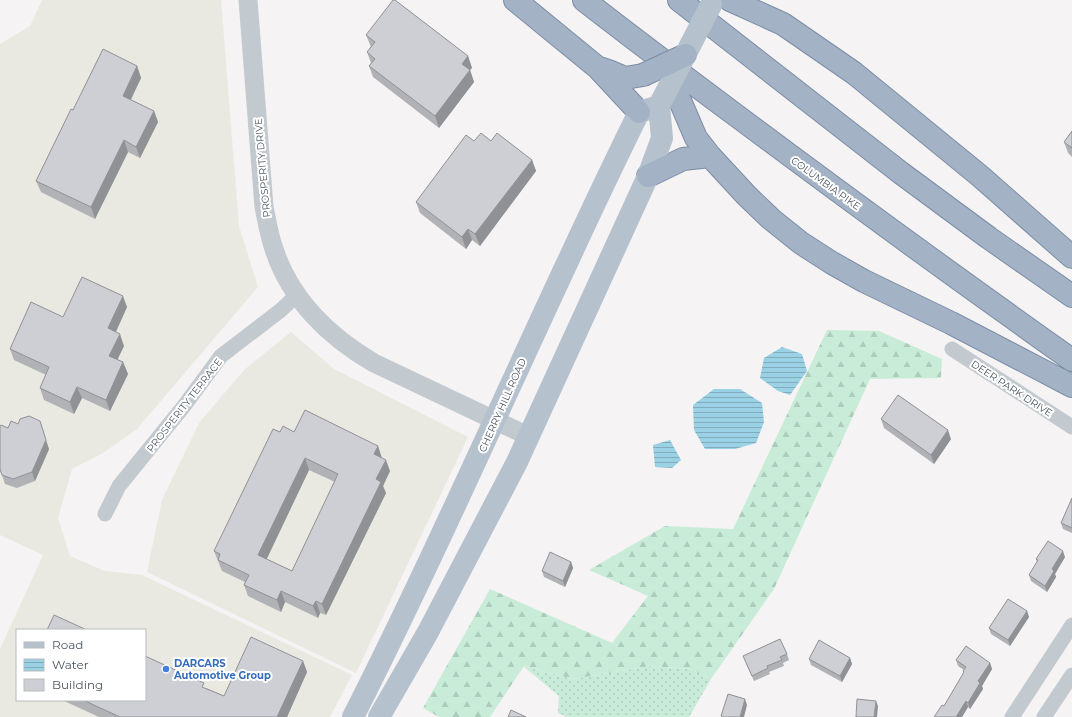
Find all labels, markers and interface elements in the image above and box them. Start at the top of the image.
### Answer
street label: PROSPERITY DRIVE [252,118,273,218]
street label: COLUMBIA PIKE [788,154,863,213]
street label: PROSPERITY TERRACE [144,356,225,455]
street label: CHERRY HILL ROAD [476,356,529,454]
street label: DEER PARK DRIVE [969,357,1055,420]
legend [16,629,146,701]
text: Road [52,637,83,652]
text: Water [52,657,89,672]
place label: DARCARS Automotive Group [173,657,271,682]
marker: DARCARS Automotive Group [161,664,171,674]
text: Building [52,677,103,692]

